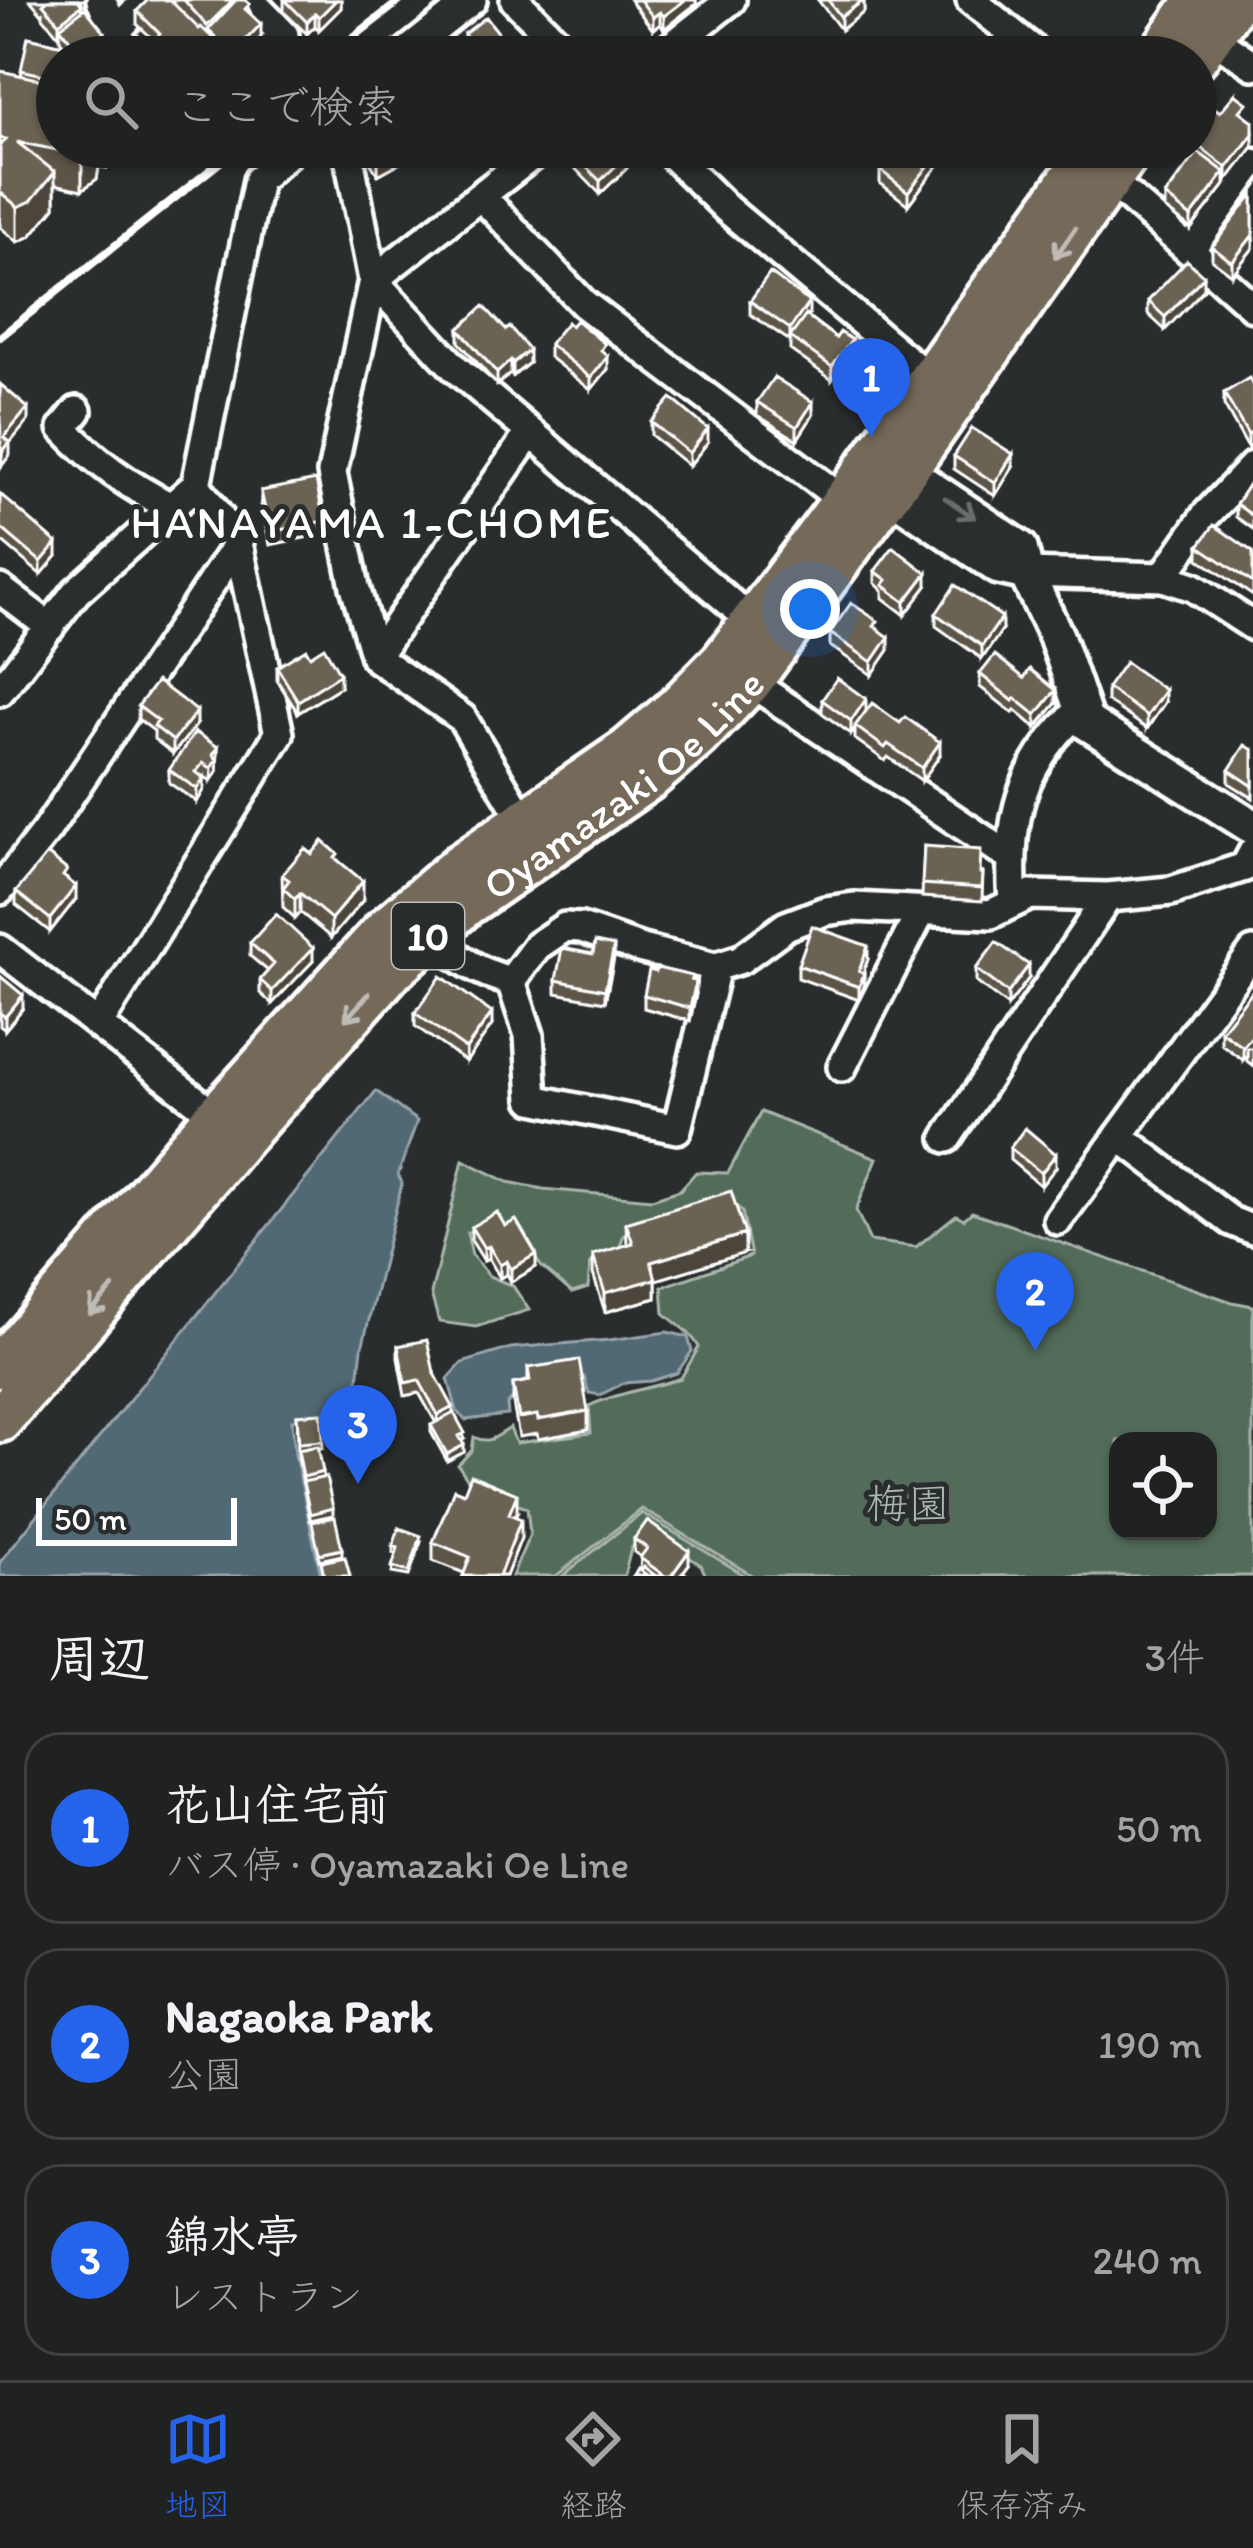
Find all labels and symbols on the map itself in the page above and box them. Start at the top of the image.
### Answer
one-way arrow [1053,226,1078,259]
pin: 1 [832,338,910,437]
district label: HANAYAMA 1-CHOME [131,495,613,549]
one-way arrow [943,495,976,520]
your location [780,579,840,639]
street label: Oyamazaki Oe Line [473,658,775,911]
road number: 10 [392,903,464,969]
one-way arrow [344,991,371,1021]
pin: 2 [996,1252,1074,1351]
one-way arrow [88,1285,116,1316]
pin: 3 [319,1385,397,1484]
park label: 梅園 [866,1478,950,1529]
scale bar [36,1492,237,1545]

